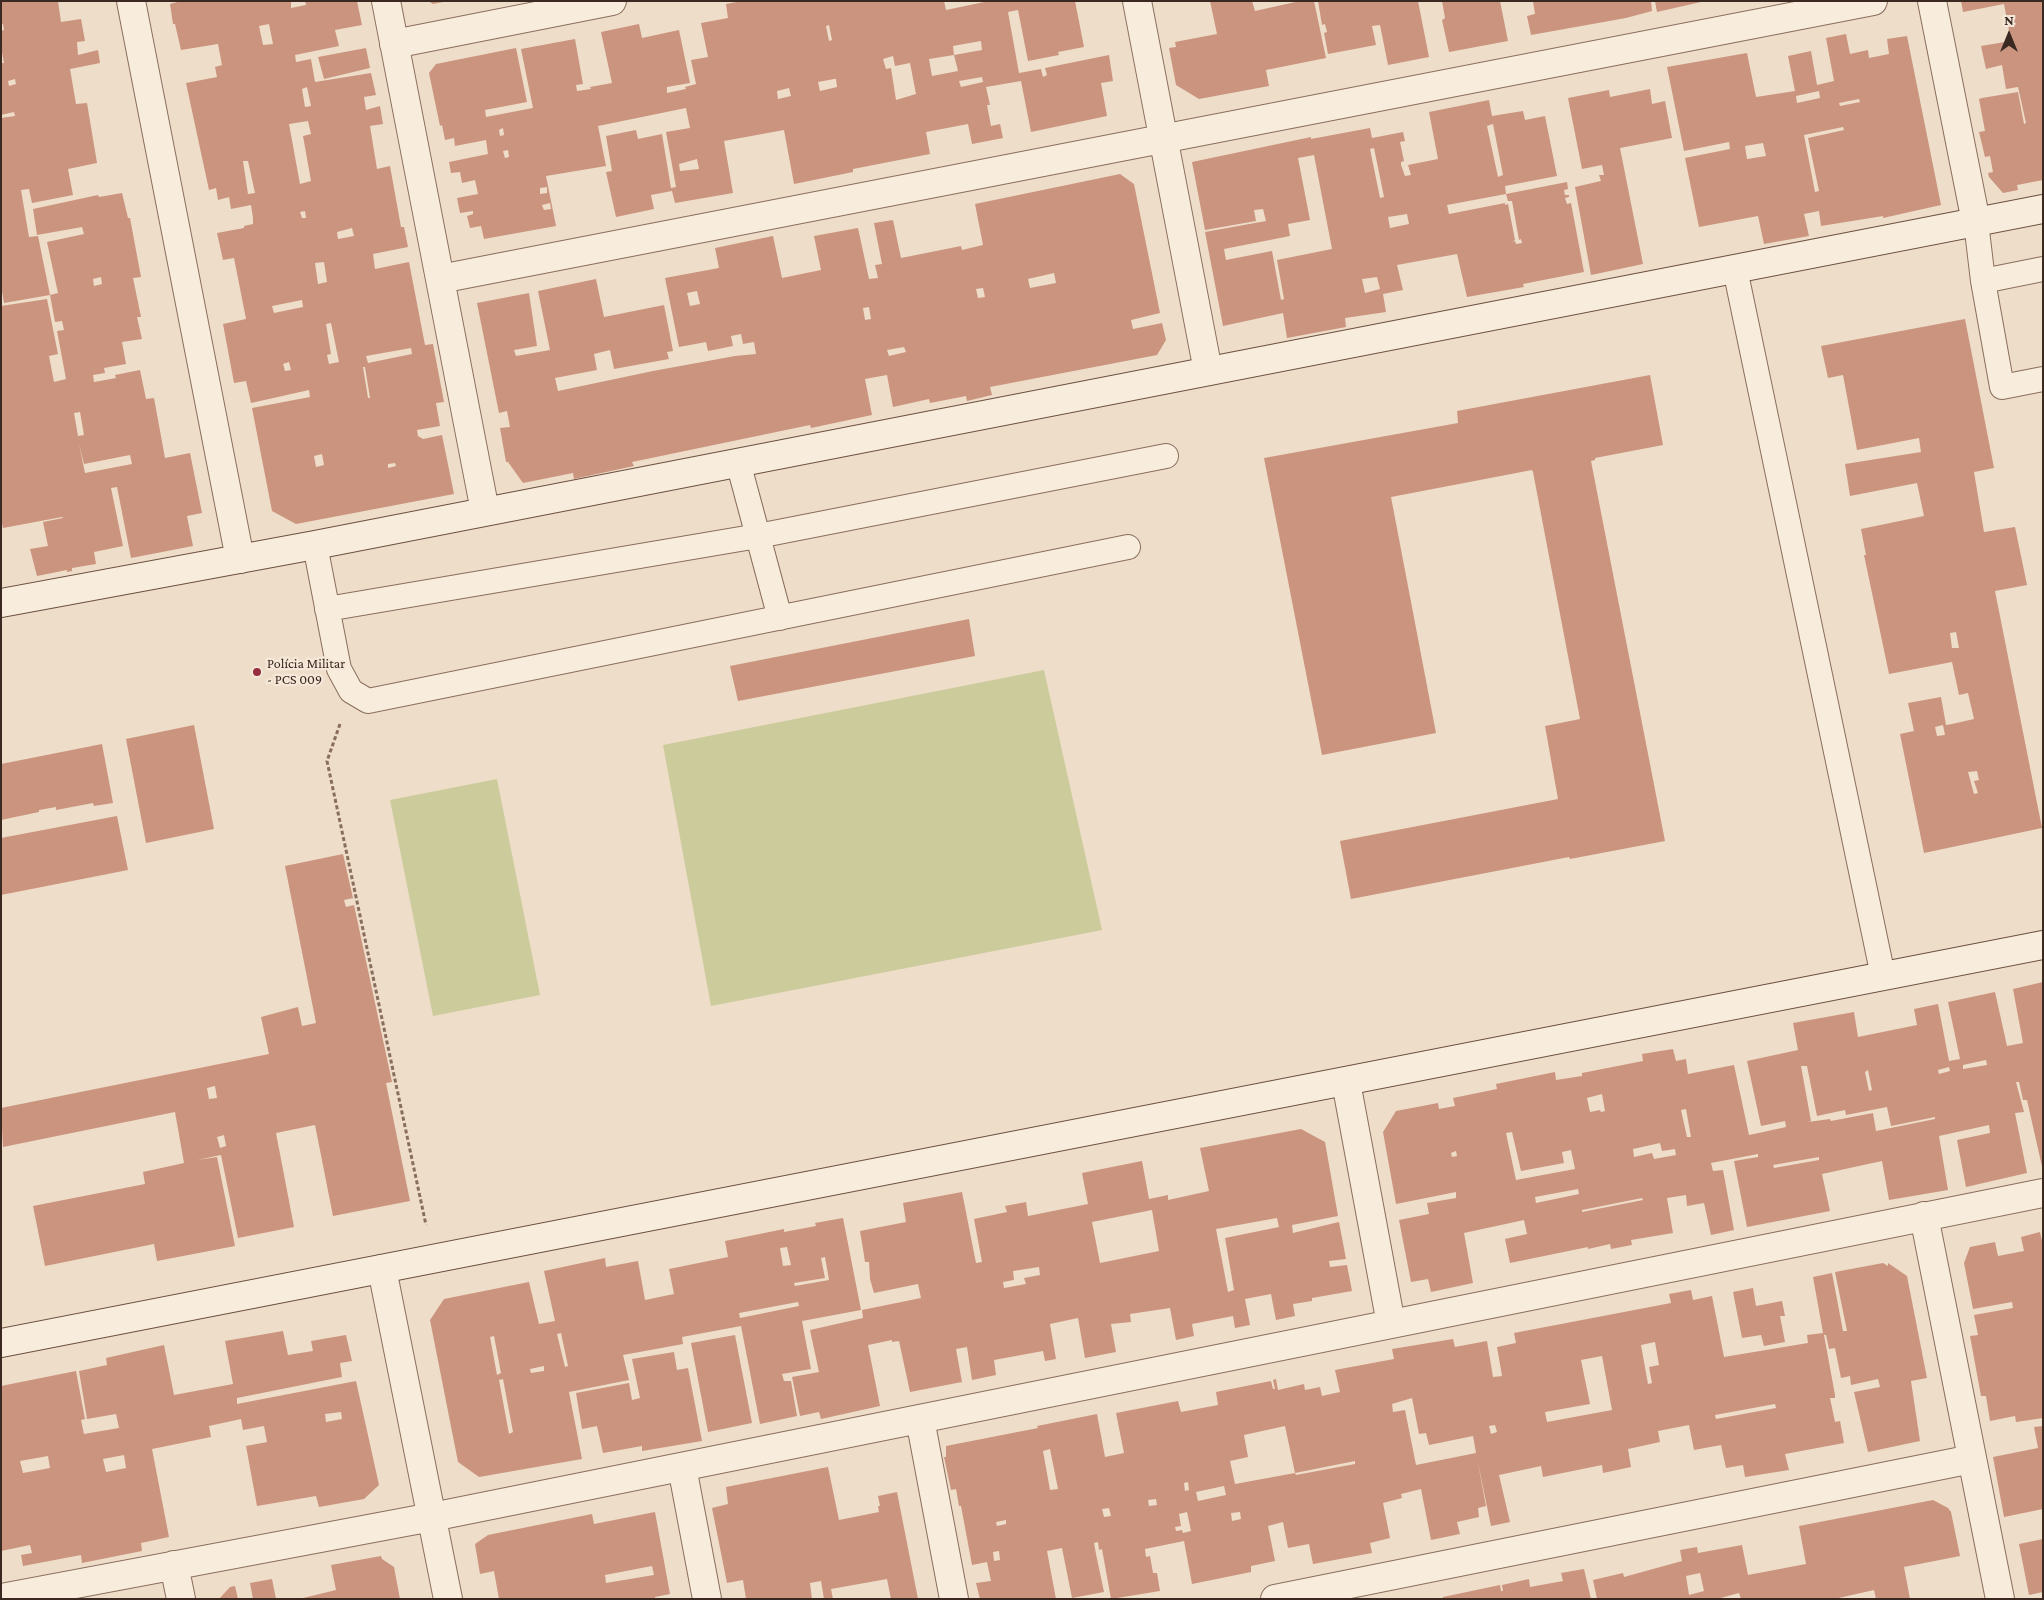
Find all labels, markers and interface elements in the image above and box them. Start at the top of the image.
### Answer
north arrow [1984,10,2034,60]
text: N [2004,12,2014,28]
place label: Polícia Militar - PCS 009 [267,656,345,689]
marker: Polícia Militar - PCS 009 [251,666,263,678]

